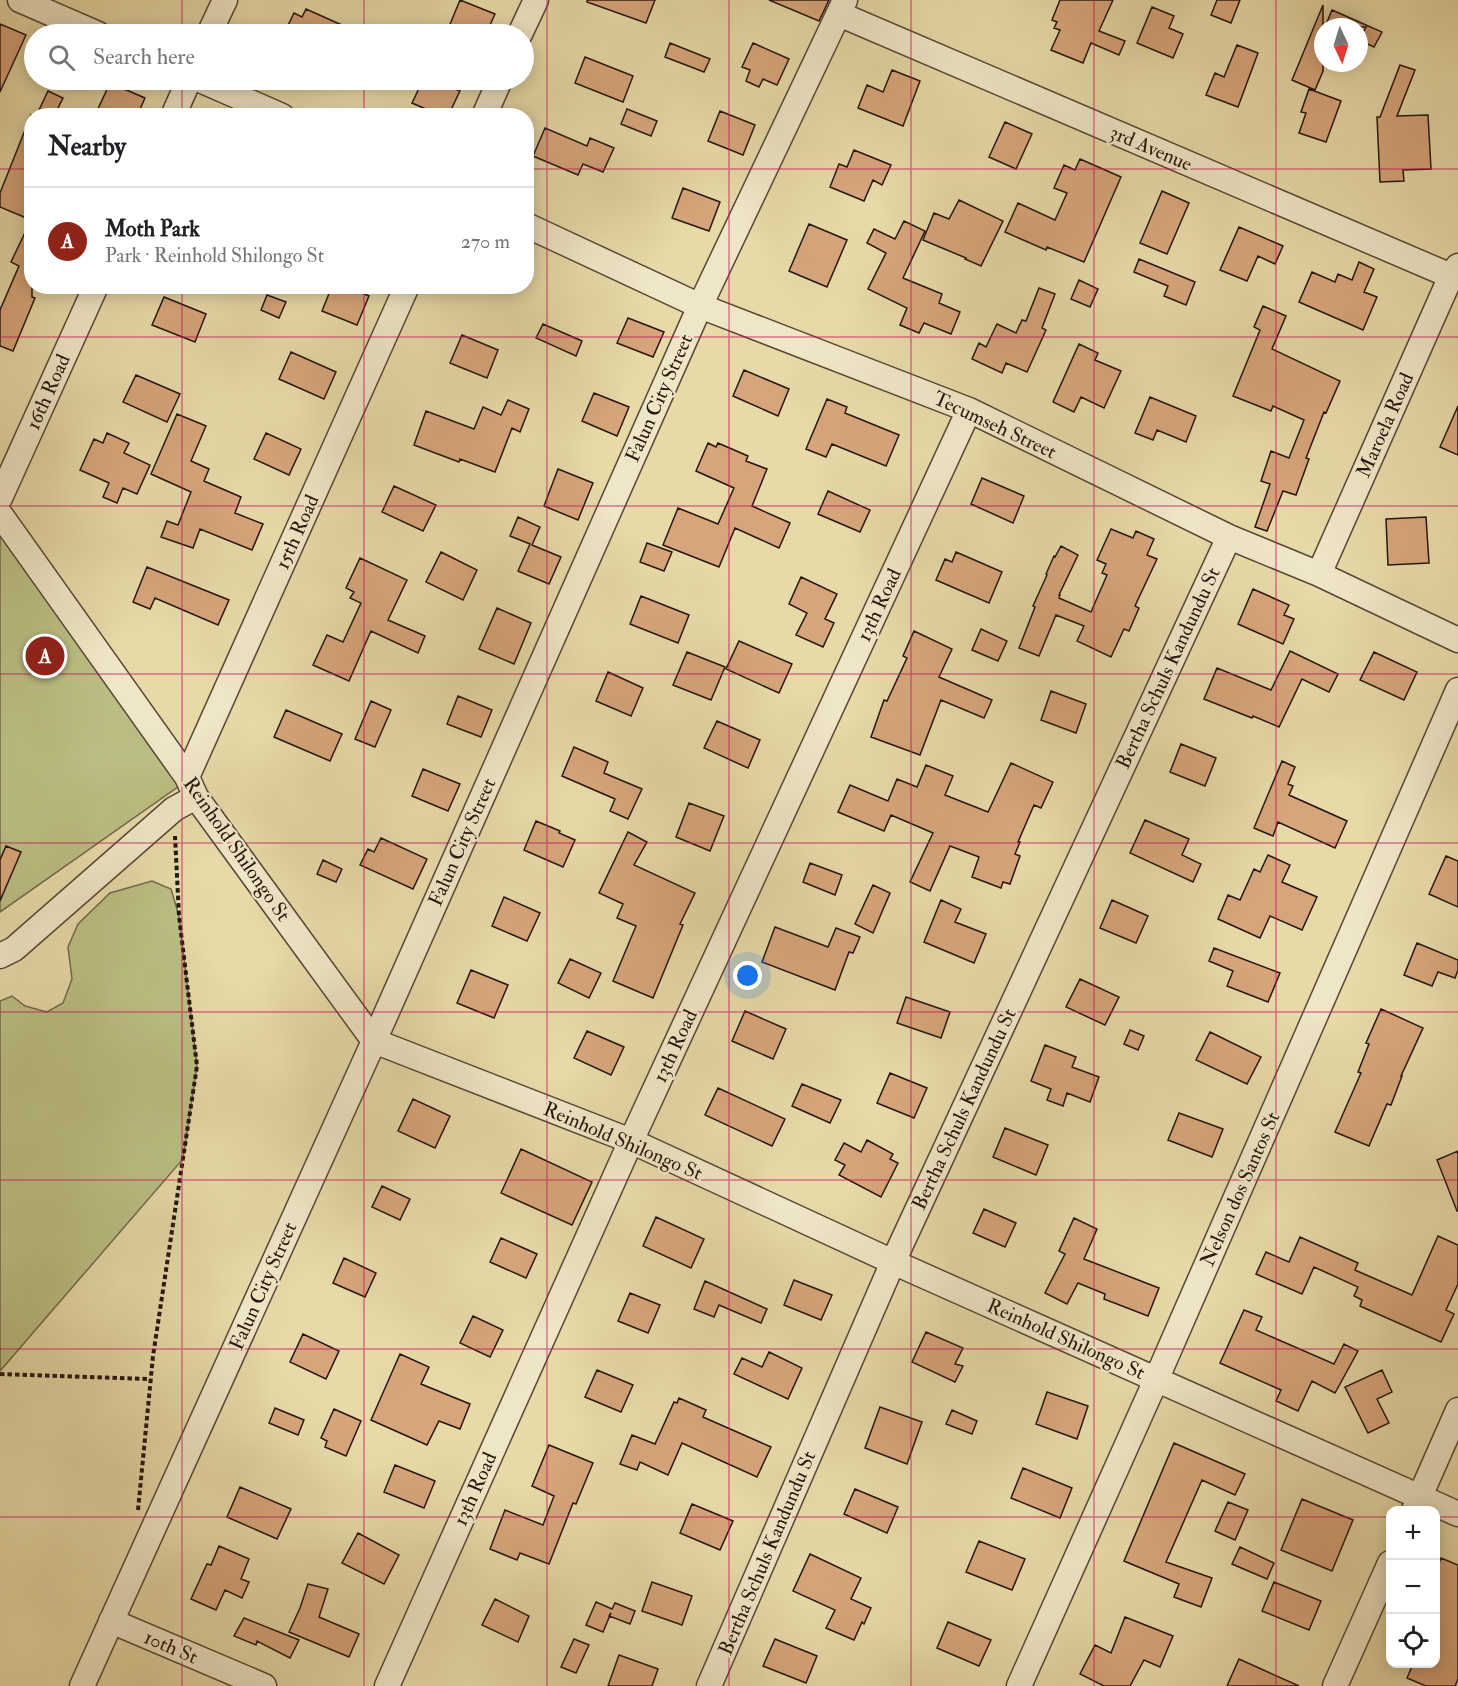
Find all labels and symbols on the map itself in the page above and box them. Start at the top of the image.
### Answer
north arrow [1314,18,1368,72]
street label: 3rd Avenue [1106,120,1196,176]
street label: Falun City Street [620,330,699,466]
street label: 16th Road [20,350,76,434]
street label: Maroela Road [1351,369,1419,481]
street label: Tecumseh Street [930,386,1061,465]
street label: 15th Road [270,491,325,573]
street label: Bertha Schuls Kandundu St [1110,563,1226,773]
street label: 13th Road [851,564,907,646]
pin: A [26,634,64,678]
street label: Reinhold Shilongo St [178,772,296,926]
street label: Falun City Street [423,774,502,910]
your location [733,961,762,990]
street label: Bertha Schuls Kandundu St [906,1004,1022,1214]
street label: 13th Road [647,1005,703,1087]
street label: Reinhold Shilongo St [540,1096,707,1186]
street label: Nelson dos Santos St [1195,1107,1286,1270]
street label: Falun City Street [224,1218,303,1354]
street label: Reinhold Shilongo St [983,1293,1149,1385]
street label: Bertha Schuls Kandundu St [713,1447,822,1659]
street label: 13th Road [448,1448,502,1530]
street label: 10th St [140,1625,202,1670]

